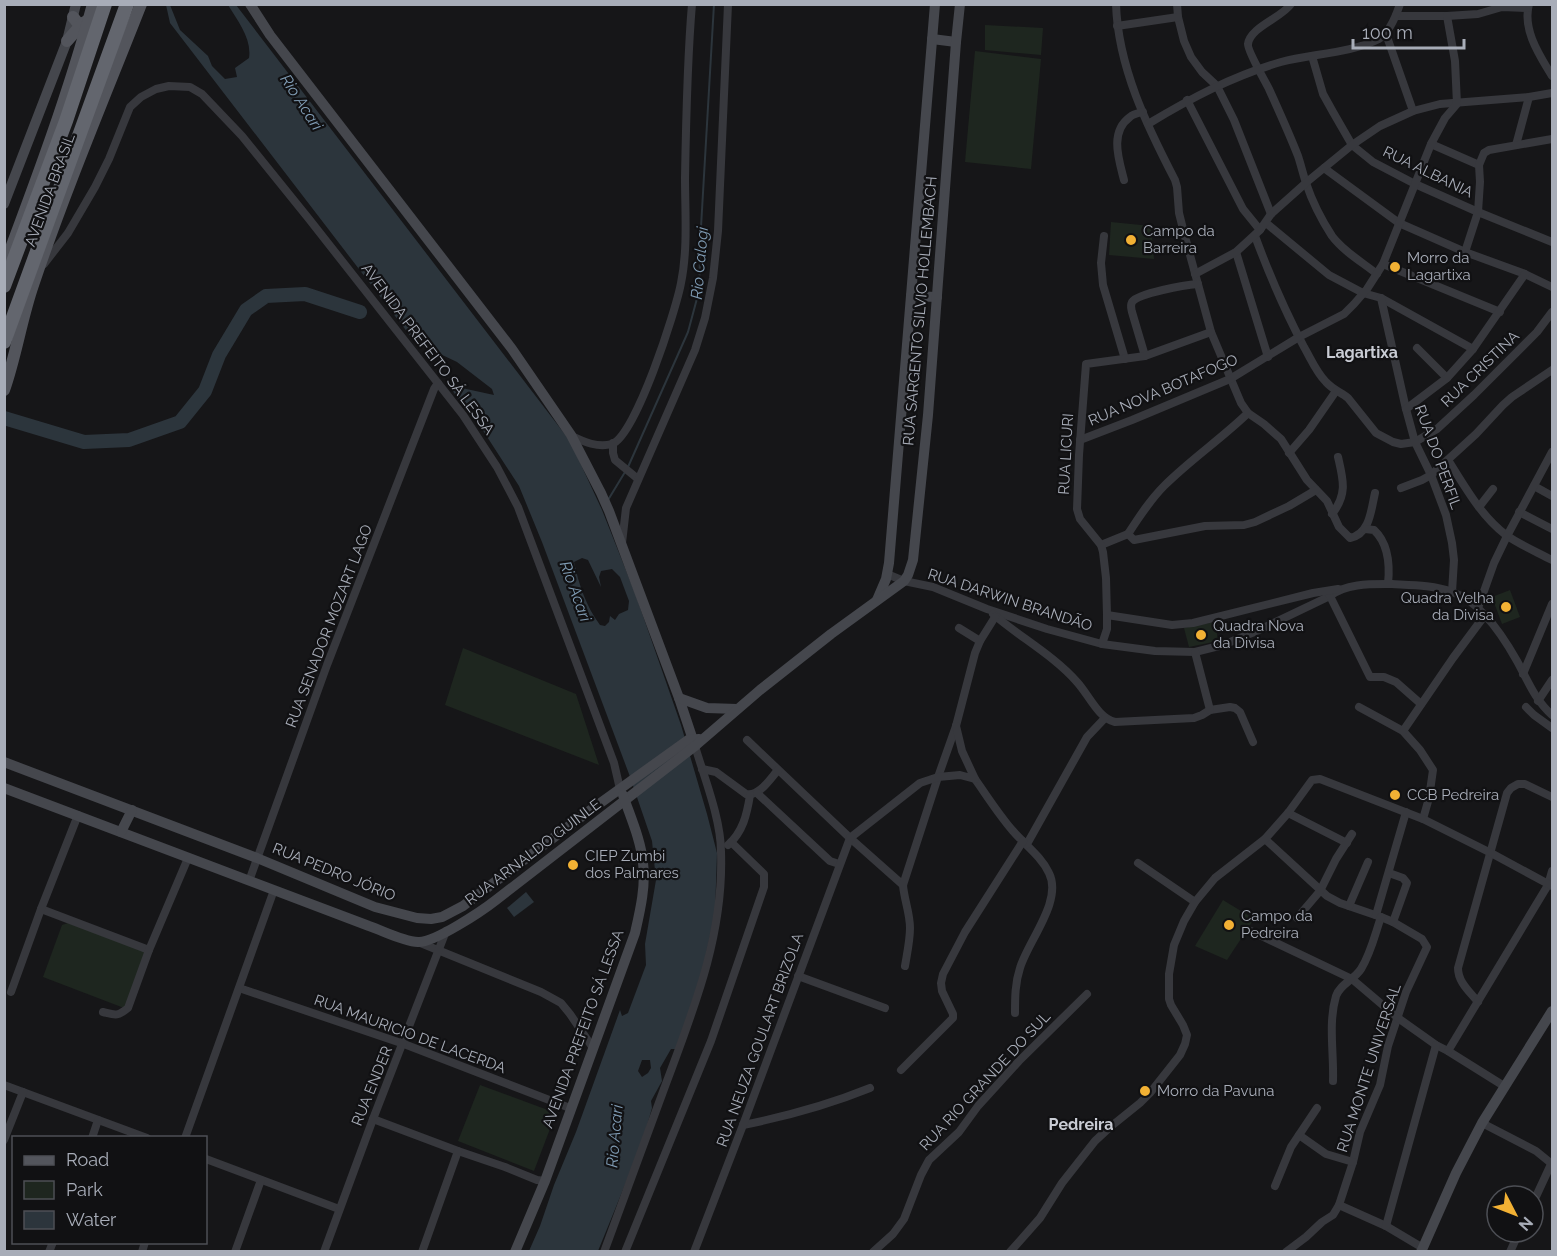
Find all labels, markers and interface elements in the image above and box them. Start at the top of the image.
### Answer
scale bar [1353,12,1464,50]
text: 100 m [1362,22,1413,43]
water label: Rio Acari [276,71,327,134]
street label: AVENIDA BRASIL [21,131,79,249]
street label: RUA ALBANIA [1380,142,1476,202]
street label: RUA SARGENTO SILVIO HOLLEMBACH [899,176,941,446]
place label: Campo da Barreira [1143,222,1215,257]
water label: Rio Calogi [687,225,712,300]
marker: Campo da Barreira [1124,233,1138,247]
place label: Morro da Lagartixa [1407,249,1471,284]
street label: AVENIDA PREFEITO SÁ LESSA [358,260,498,438]
marker: Morro da Lagartixa [1388,260,1402,274]
street label: RUA CRISTINA [1437,327,1523,411]
district label: Lagartixa [1326,343,1398,362]
street label: RUA NOVA BOTAFOGO [1086,350,1240,430]
street label: RUA DO PERFIL [1411,402,1465,512]
street label: RUA LICURI [1055,413,1077,495]
street label: RUA SENADOR MOZART LAGO [282,522,376,730]
water label: Rio Acari [556,558,595,625]
street label: RUA DARWIN BRANDÃO [926,565,1094,635]
place label: Quadra Velha da Divisa [1401,589,1494,624]
marker: Quadra Velha da Divisa [1499,600,1513,614]
place label: Quadra Nova da Divisa [1213,617,1304,652]
marker: Quadra Nova da Divisa [1194,628,1208,642]
place label: CCB Pedreira [1407,786,1499,804]
marker: CCB Pedreira [1388,788,1402,802]
street label: RUA ARNALDO GUINLE [462,795,604,909]
street label: RUA PEDRO JÓRIO [270,839,398,905]
place label: CIEP Zumbi dos Palmares [585,847,679,882]
marker: CIEP Zumbi dos Palmares [566,858,580,872]
place label: Campo da Pedreira [1241,907,1313,942]
marker: Campo da Pedreira [1222,918,1236,932]
street label: AVENIDA PREFEITO SÁ LESSA [539,927,627,1131]
street label: RUA NEUZA GOULART BRIZOLA [713,931,807,1149]
street label: RUA MONTE UNIVERSAL [1333,981,1405,1154]
street label: RUA MAURICIO DE LACERDA [312,991,508,1077]
street label: RUA RIO GRANDE DO SUL [916,1008,1054,1154]
street label: RUA ENDER [348,1043,396,1129]
place label: Morro da Pavuna [1157,1082,1274,1100]
marker: Morro da Pavuna [1138,1084,1152,1098]
water label: Rio Acari [602,1103,627,1168]
district label: Pedreira [1049,1115,1113,1134]
legend [12,1136,207,1244]
text: Road [66,1149,109,1170]
text: Park [66,1179,103,1200]
north arrow [1485,1184,1545,1244]
text: Water [66,1209,117,1230]
text: N [1515,1213,1537,1235]

